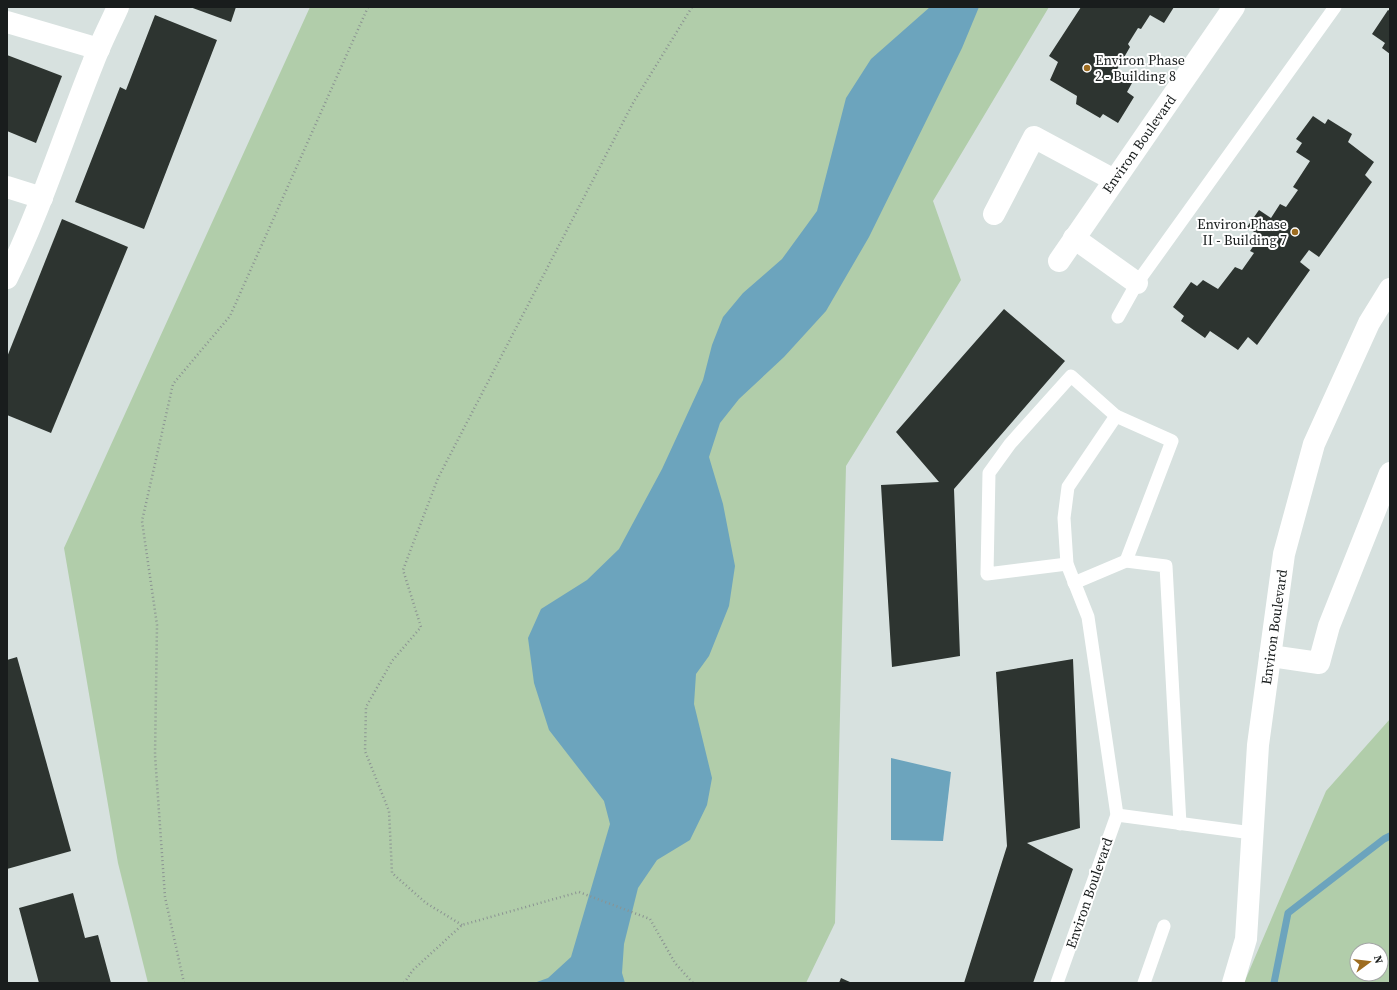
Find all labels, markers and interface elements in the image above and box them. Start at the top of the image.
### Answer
place label: Environ Phase 2 - Building 8 [1095,50,1185,86]
marker: Environ Phase 2 - Building 8 [1082,63,1092,73]
street label: Environ Boulevard [1097,91,1181,197]
place label: Environ Phase II - Building 7 [1197,214,1287,250]
marker: Environ Phase II - Building 7 [1290,227,1300,237]
street label: Environ Boulevard [1256,568,1292,686]
street label: Environ Boulevard [1061,835,1117,951]
north arrow [1349,942,1389,982]
text: N [1370,954,1386,965]

